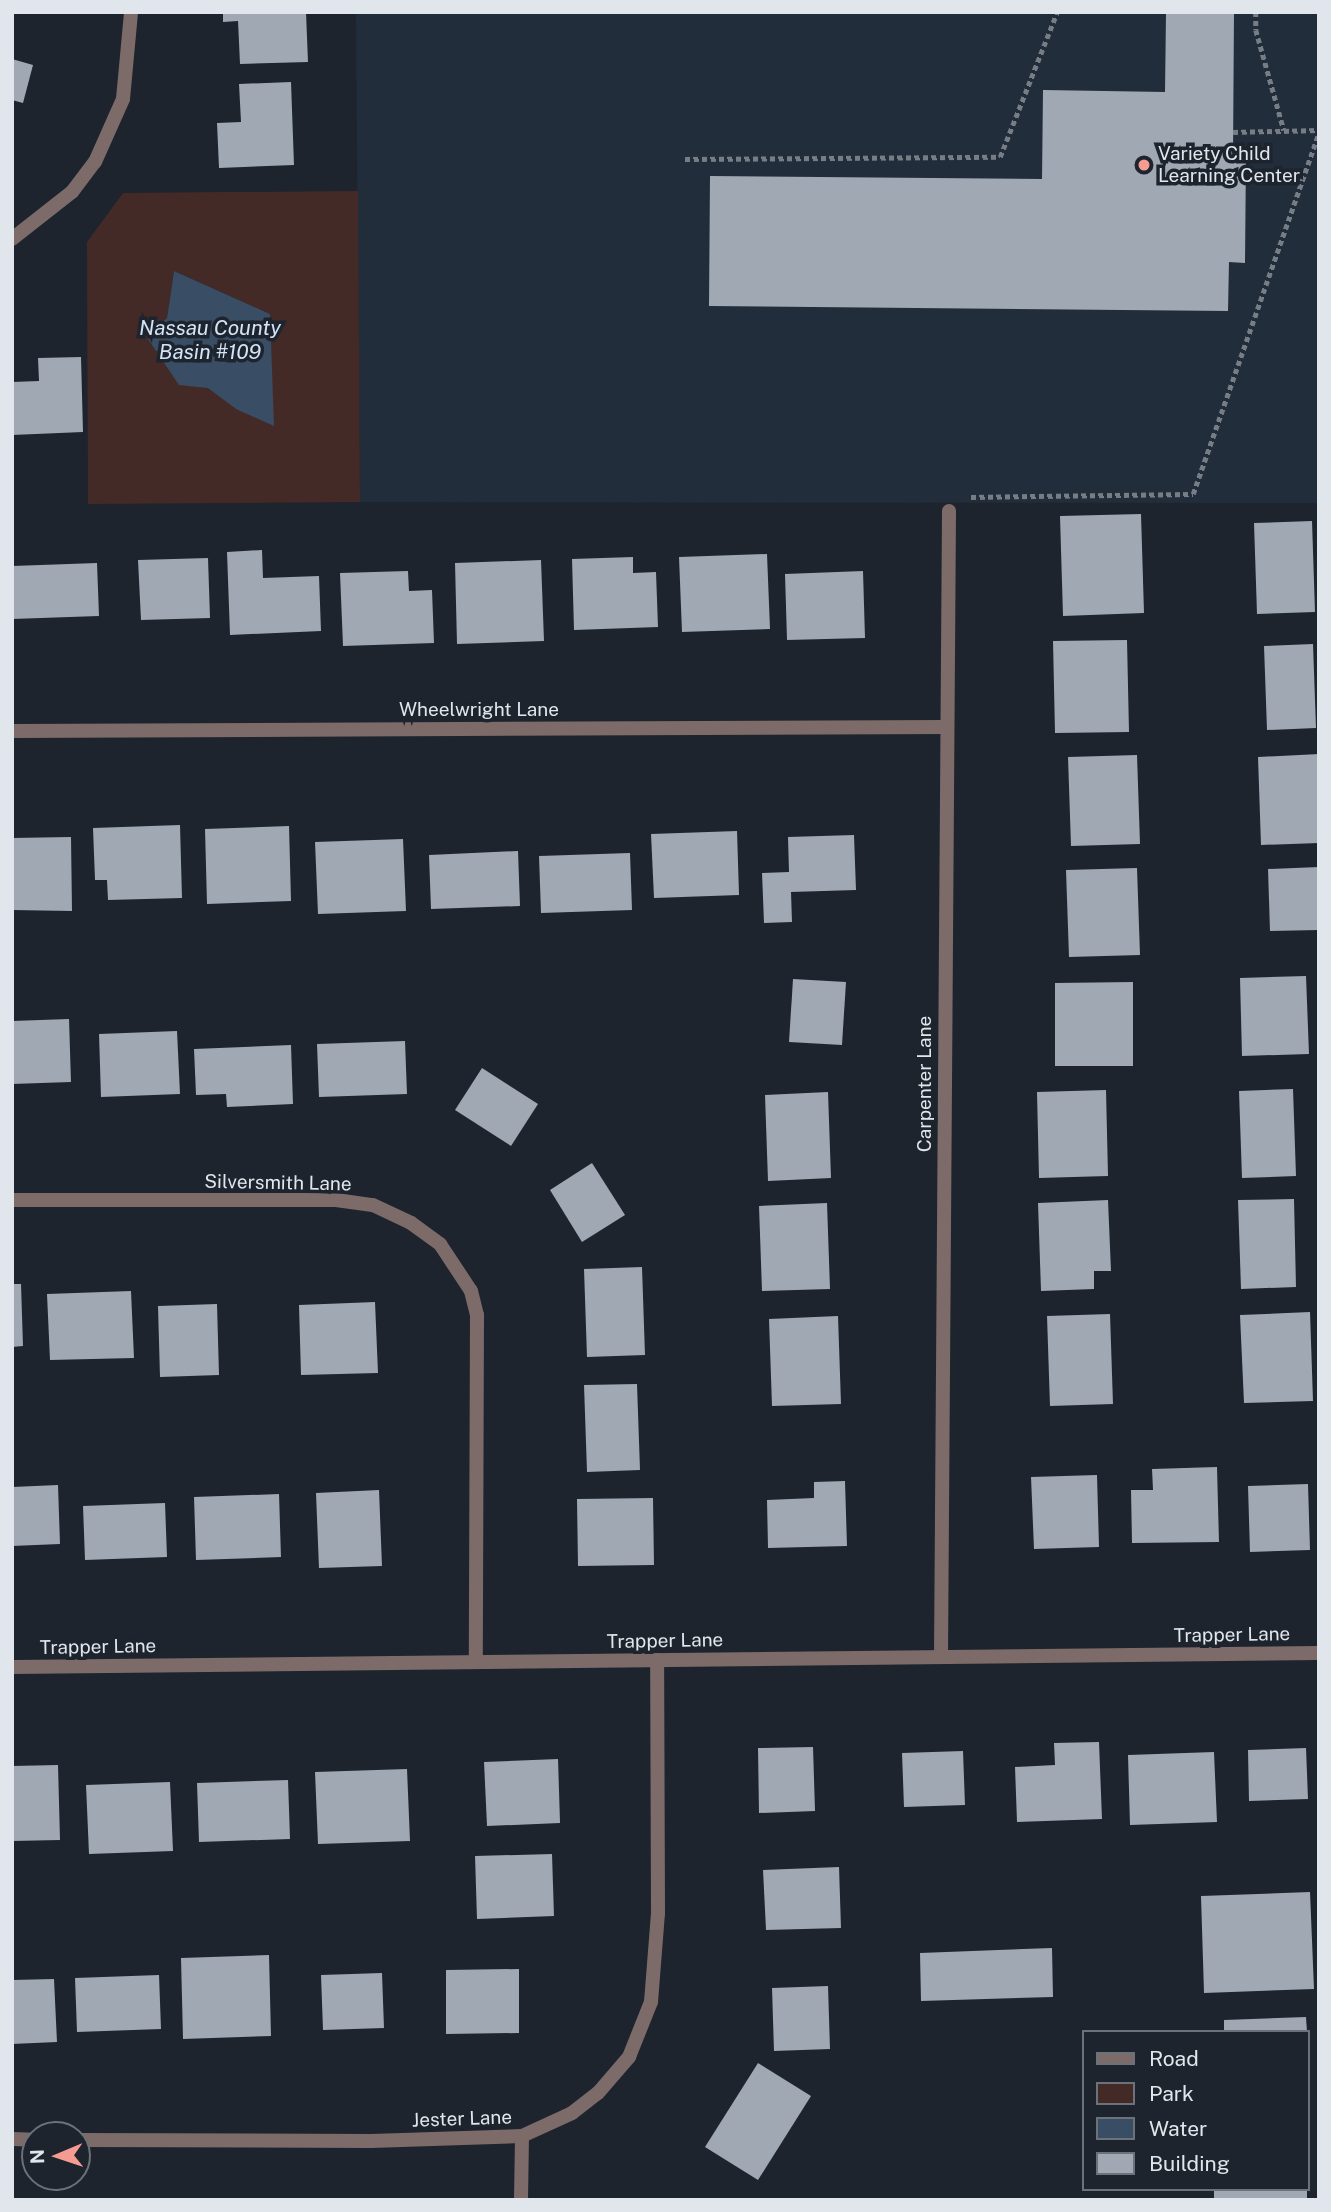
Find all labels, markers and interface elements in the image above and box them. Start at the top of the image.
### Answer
place label: Variety Child Learning Center [1158,143,1300,187]
marker: Variety Child Learning Center [1136,157,1152,173]
water label: Nassau County Basin #109 [139,315,281,365]
street label: Wheelwright Lane [399,699,559,721]
street label: Carpenter Lane [914,1016,936,1152]
street label: Silversmith Lane [204,1170,352,1196]
street label: Trapper Lane [1174,1623,1290,1647]
street label: Trapper Lane [607,1629,723,1653]
street label: Trapper Lane [40,1635,156,1659]
legend [1082,2030,1310,2191]
text: Road [1149,2046,1199,2071]
text: Park [1149,2081,1194,2106]
street label: Jester Lane [411,2106,513,2132]
text: Water [1149,2116,1207,2141]
north arrow [21,2121,91,2191]
text: N [26,2149,48,2164]
text: Building [1149,2151,1230,2176]

